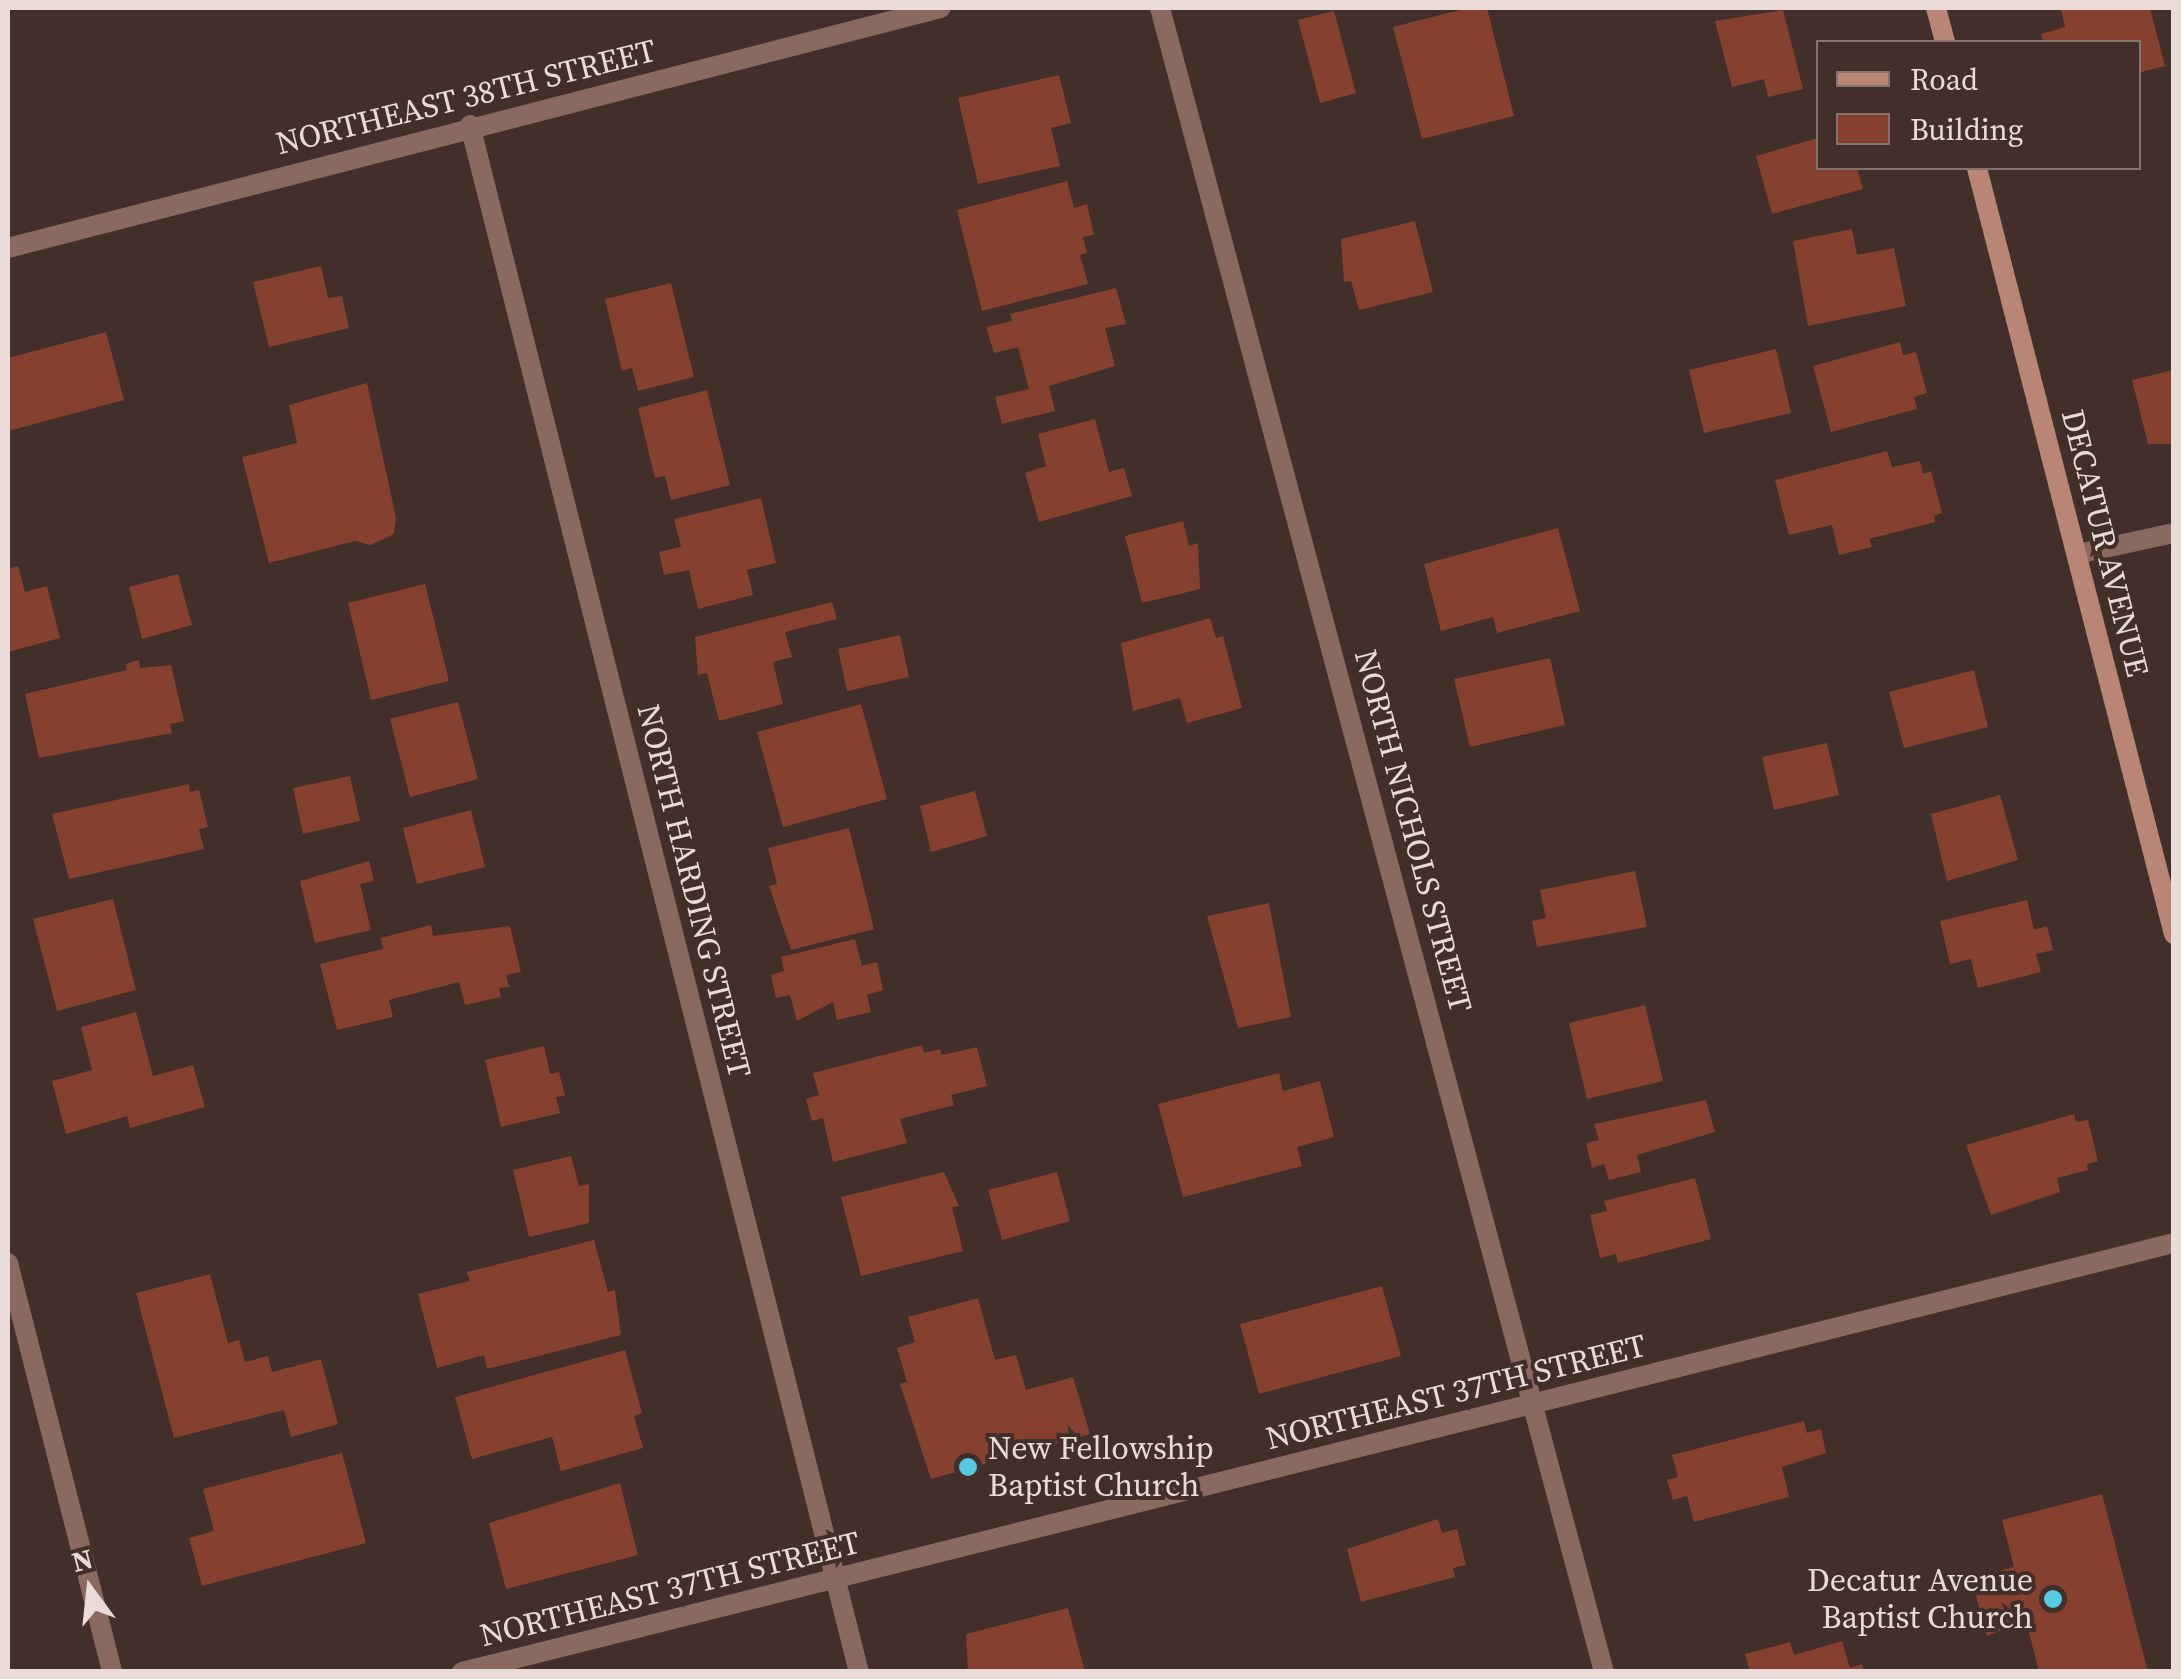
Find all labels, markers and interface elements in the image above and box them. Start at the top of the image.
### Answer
street label: NORTHEAST 38TH STREET [272,31,660,163]
legend [1816,40,2141,170]
text: Road [1910,59,1978,100]
text: Building [1910,109,2023,150]
street label: DECATUR AVENUE [2053,405,2157,681]
street label: NORTH NICHOLS STREET [1346,645,1480,1017]
street label: NORTH HARDING STREET [629,700,759,1082]
street label: NORTHEAST 37TH STREET [1262,1326,1650,1458]
place label: New Fellowship Baptist Church [988,1430,1214,1505]
marker: New Fellowship Baptist Church [957,1456,979,1478]
street label: NORTHEAST 37TH STREET [476,1523,864,1655]
north arrow [40,1539,140,1639]
text: N [67,1539,97,1581]
place label: Decatur Avenue Baptist Church [1807,1562,2033,1637]
marker: Decatur Avenue Baptist Church [2042,1588,2064,1610]

